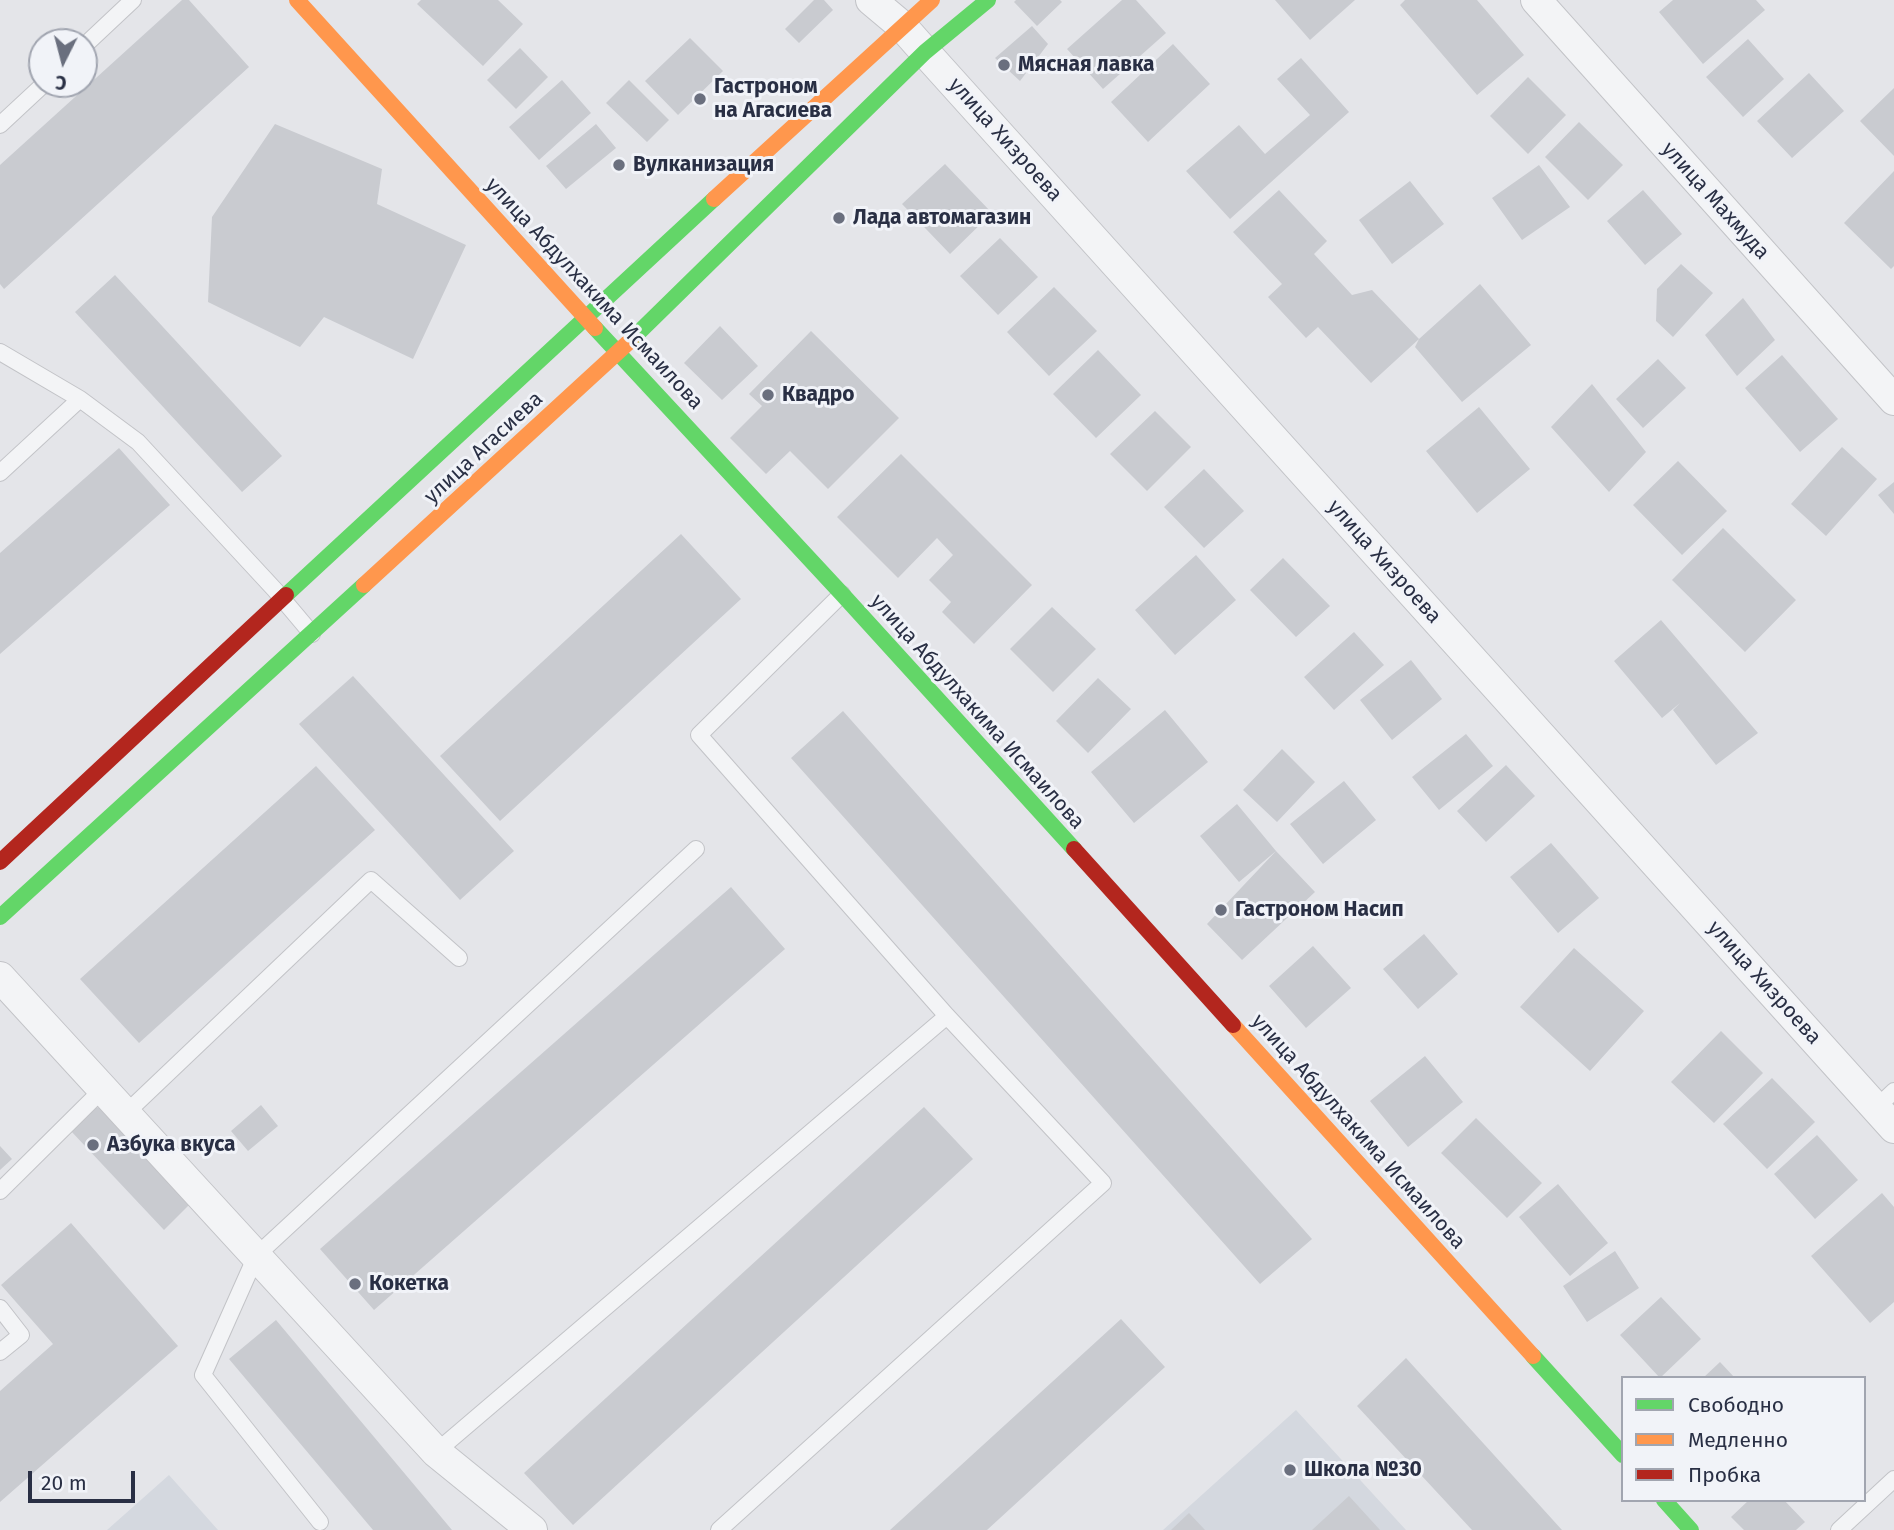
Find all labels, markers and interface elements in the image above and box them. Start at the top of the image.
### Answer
north arrow [28,28,98,98]
place label: Мясная лавка [1018,52,1155,78]
marker: Мясная лавка [996,57,1012,73]
text: С [54,70,68,94]
street label: улица Хизроева [943,73,1067,207]
place label: Гастроном на Агасиева [714,74,832,124]
marker: Гастроном на Агасиева [692,91,708,107]
street label: улица Махмуда [1656,137,1774,265]
place label: Вулканизация [633,152,774,178]
marker: Вулканизация [611,157,627,173]
street label: улица Абдулхакима Исмаилова [480,173,708,415]
place label: Лада автомагазин [853,205,1031,231]
marker: Лада автомагазин [831,210,847,226]
place label: Квадро [782,382,855,408]
street label: улица Агасиева [420,387,548,509]
marker: Квадро [760,387,776,403]
street label: улица Хизроева [1322,495,1446,629]
street label: улица Абдулхакима Исмаилова [865,589,1089,835]
place label: Гастроном Насип [1235,897,1404,923]
marker: Гастроном Насип [1213,902,1229,918]
street label: улица Хизроева [1702,916,1826,1050]
street label: улица Абдулхакима Исмаилова [1246,1009,1470,1255]
place label: Азбука вкуса [107,1132,236,1158]
marker: Азбука вкуса [85,1137,101,1153]
place label: Кокетка [369,1271,449,1297]
marker: Кокетка [347,1276,363,1292]
legend [1621,1376,1866,1502]
text: Свободно [1688,1392,1784,1418]
text: Медленно [1688,1427,1788,1453]
scale bar [32,1456,138,1500]
place label: Школа №30 [1304,1457,1422,1483]
marker: Школа №30 [1282,1462,1298,1478]
text: Пробка [1688,1462,1761,1488]
text: 20 m [41,1470,87,1496]

